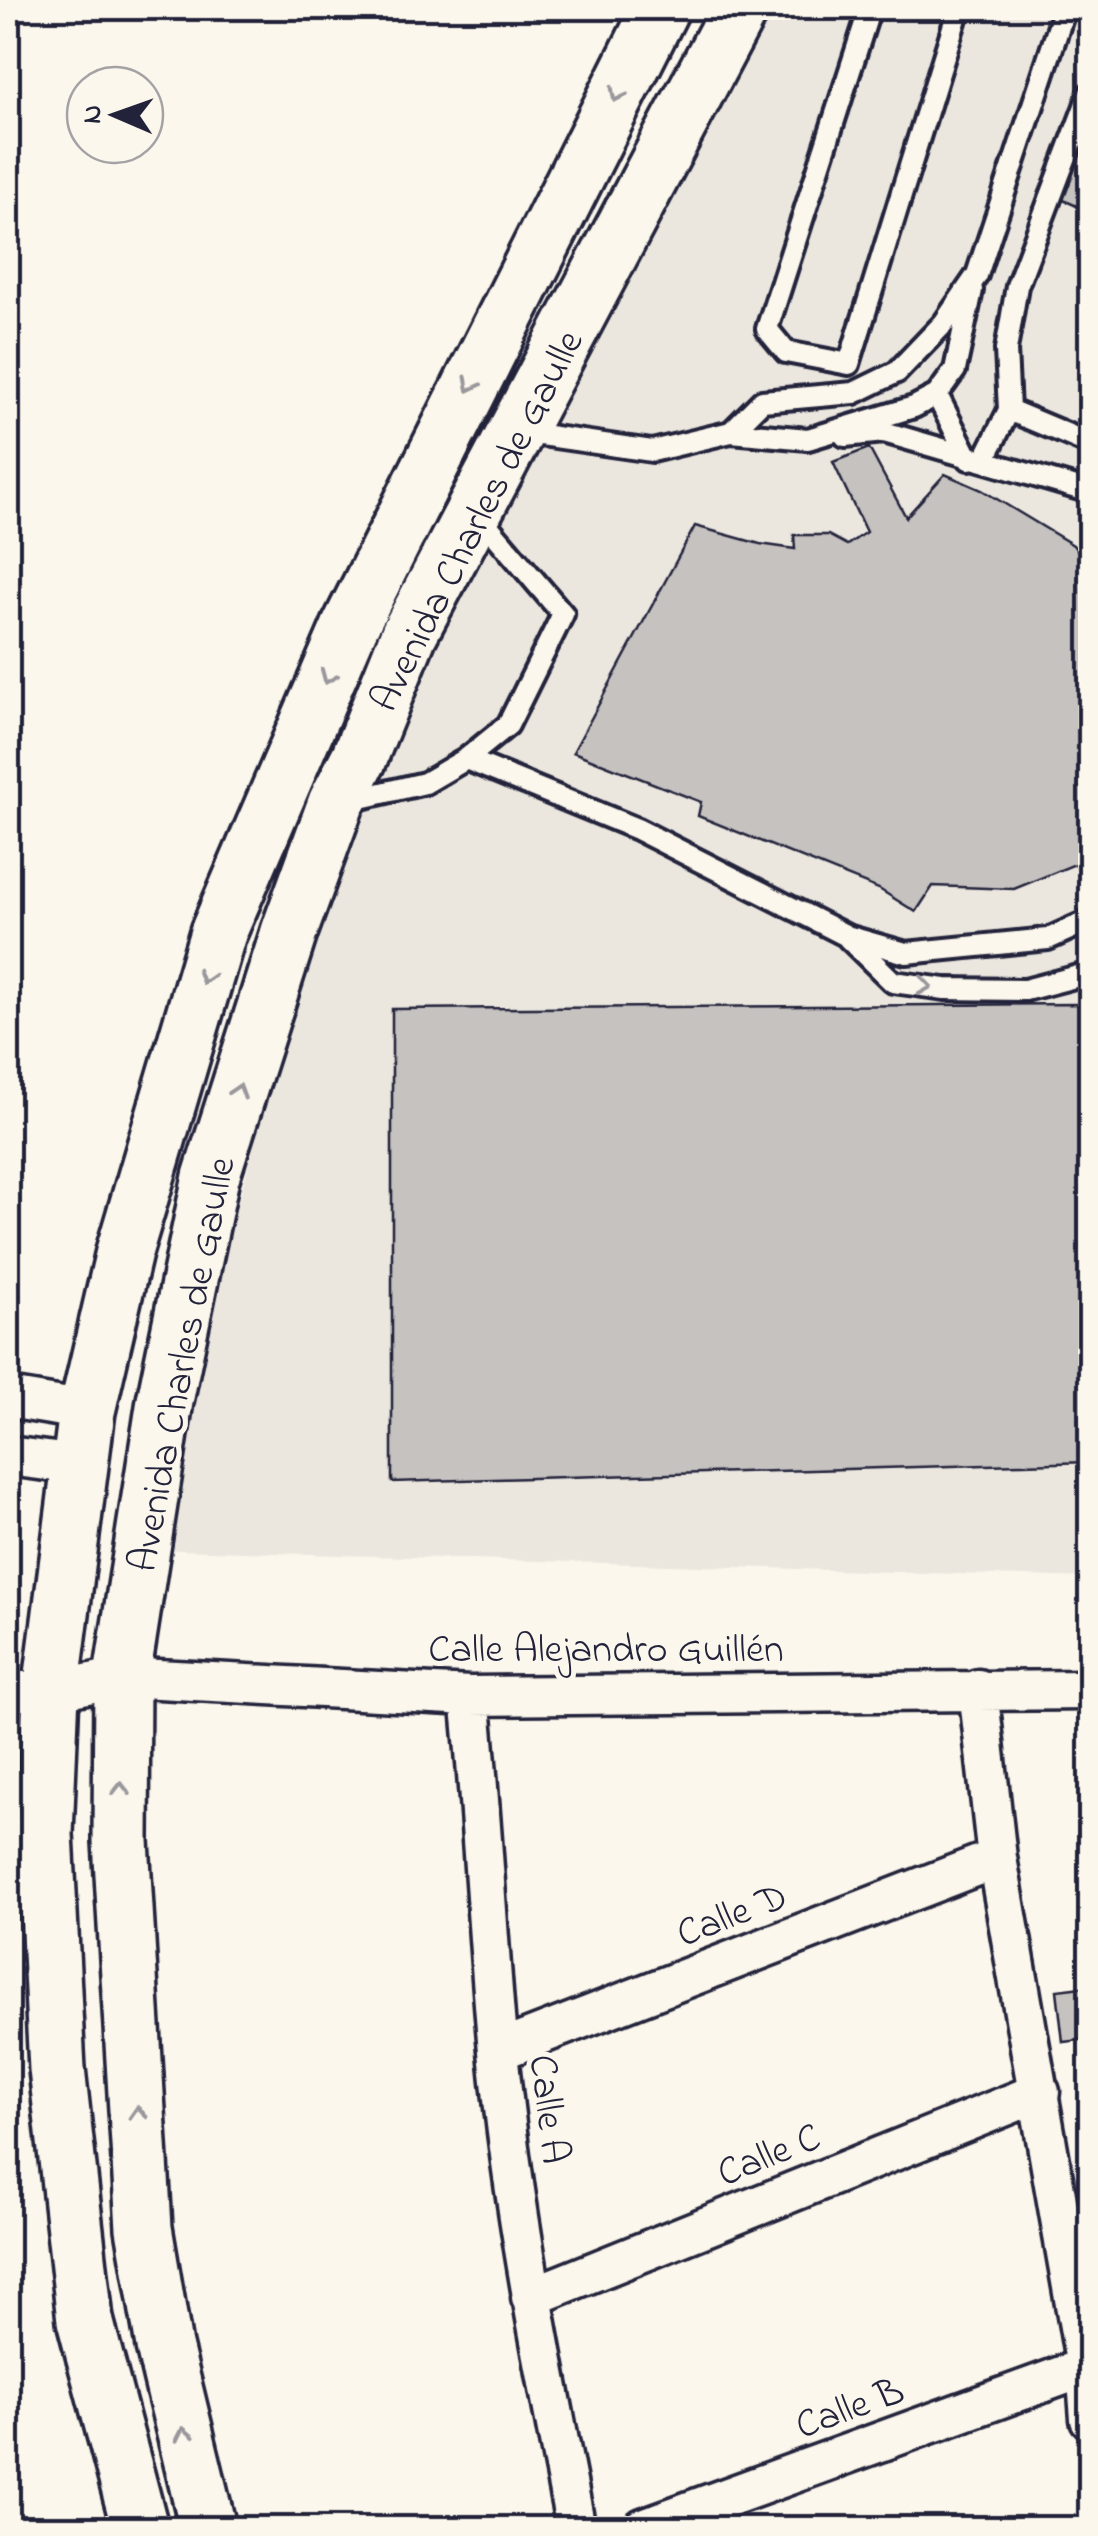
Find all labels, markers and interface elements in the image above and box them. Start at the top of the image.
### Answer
north arrow [65,65,165,165]
one-way arrow [610,84,629,102]
text: N [73,104,114,124]
street label: Avenida Charles de Gaulle [357,321,601,723]
one-way arrow [463,375,483,393]
one-way arrow [320,666,340,684]
one-way arrow [196,968,217,985]
one-way arrow [917,975,933,996]
one-way arrow [226,1083,247,1100]
street label: Avenida Charles de Gaulle [115,1152,254,1577]
street label: Calle Alejandro Guillén [428,1622,784,1681]
one-way arrow [110,1780,132,1796]
street label: Calle D [669,1869,797,1965]
street label: Calle A [511,2052,582,2168]
one-way arrow [128,2105,149,2121]
street label: Calle C [709,2110,830,2205]
street label: Calle B [788,2363,913,2457]
one-way arrow [174,2426,195,2443]

